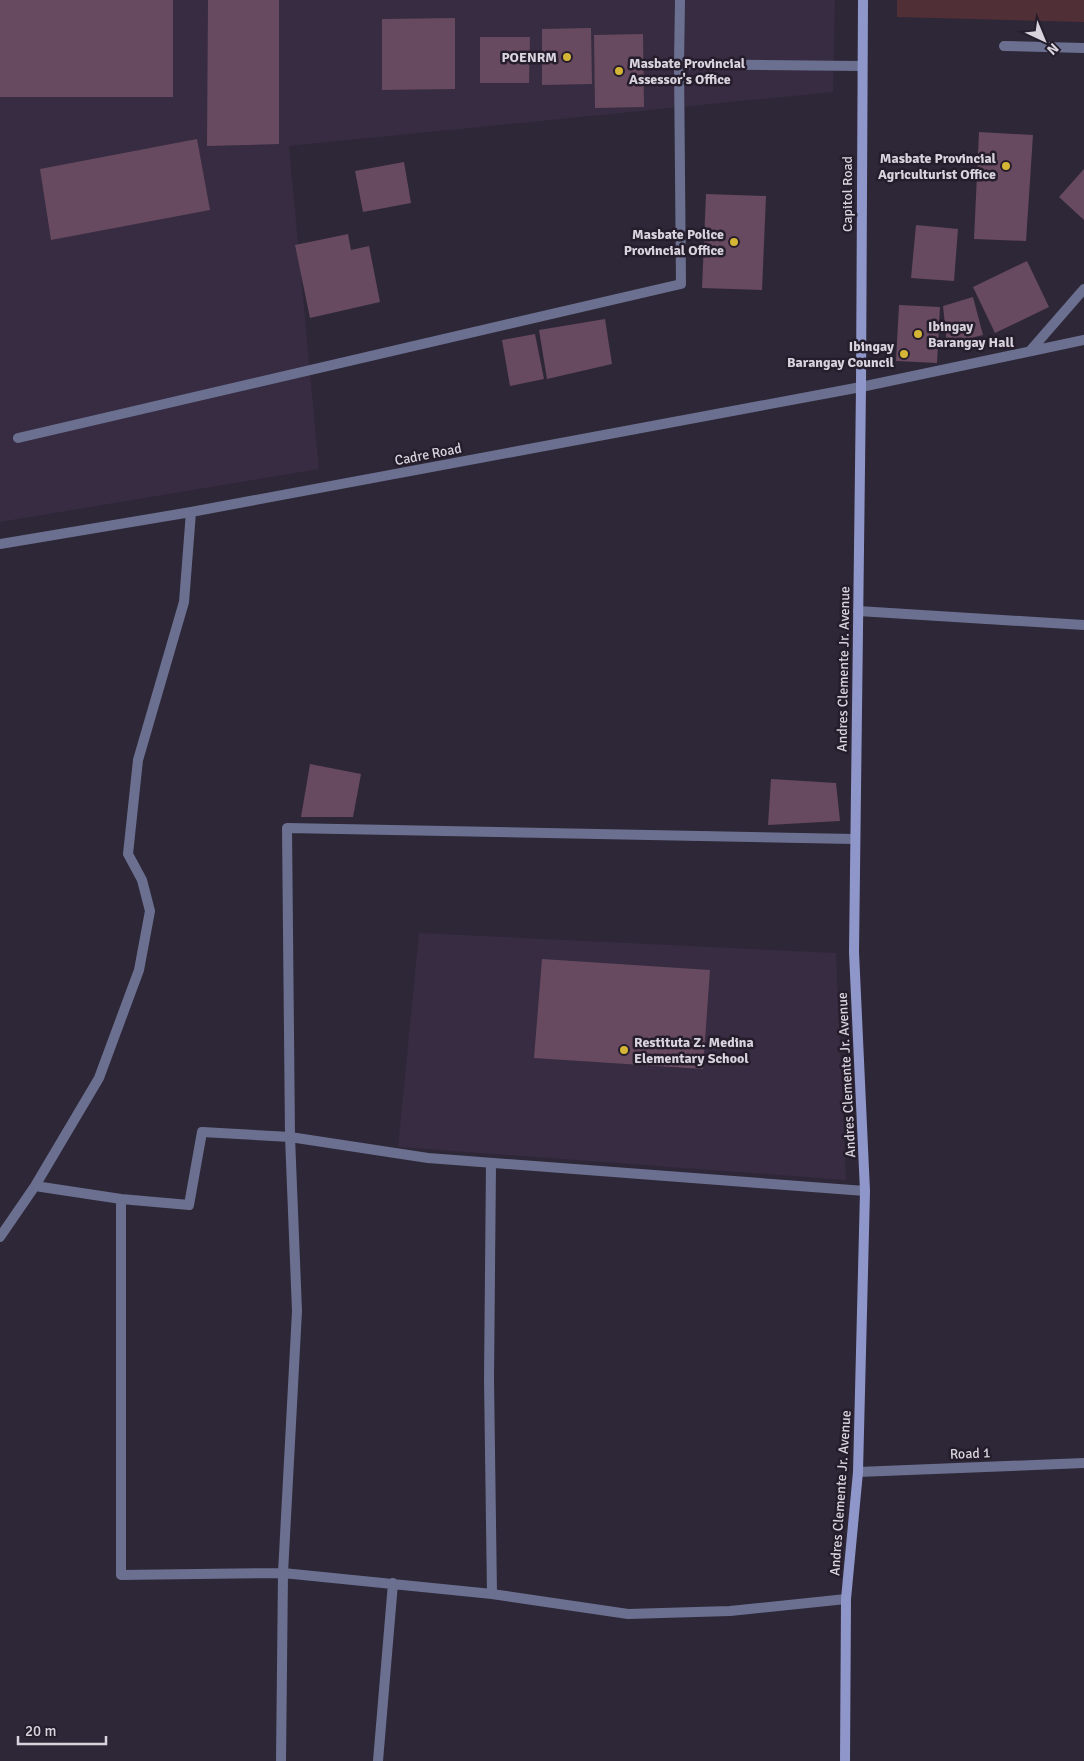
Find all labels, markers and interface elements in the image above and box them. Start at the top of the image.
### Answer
north arrow [1019,15,1069,65]
text: N [1043,39,1062,58]
place label: POENRM [501,49,557,66]
marker: POENRM [561,51,573,63]
place label: Masbate Provincial Assessor's Office [629,55,746,88]
marker: Masbate Provincial Assessor's Office [613,65,625,77]
place label: Masbate Provincial Agriculturist Office [878,150,997,183]
street label: Capitol Road [839,156,856,232]
marker: Masbate Provincial Agriculturist Office [1000,160,1012,172]
place label: Masbate Police Provincial Office [624,226,724,259]
marker: Masbate Police Provincial Office [728,236,740,248]
place label: Ibingay Barangay Hall [928,318,1015,351]
marker: Ibingay Barangay Hall [912,328,924,340]
place label: Ibingay Barangay Council [787,338,895,371]
marker: Ibingay Barangay Council [898,348,910,360]
street label: Cadre Road [393,440,463,469]
street label: Andres Clemente Jr. Avenue [834,586,853,752]
street label: Andres Clemente Jr. Avenue [834,992,859,1158]
place label: Restituta Z. Medina Elementary School [634,1034,754,1067]
marker: Restituta Z. Medina Elementary School [618,1044,630,1056]
street label: Andres Clemente Jr. Avenue [826,1410,855,1576]
street label: Road 1 [949,1444,991,1463]
scale bar [18,1714,105,1746]
text: 20 m [25,1722,56,1740]

